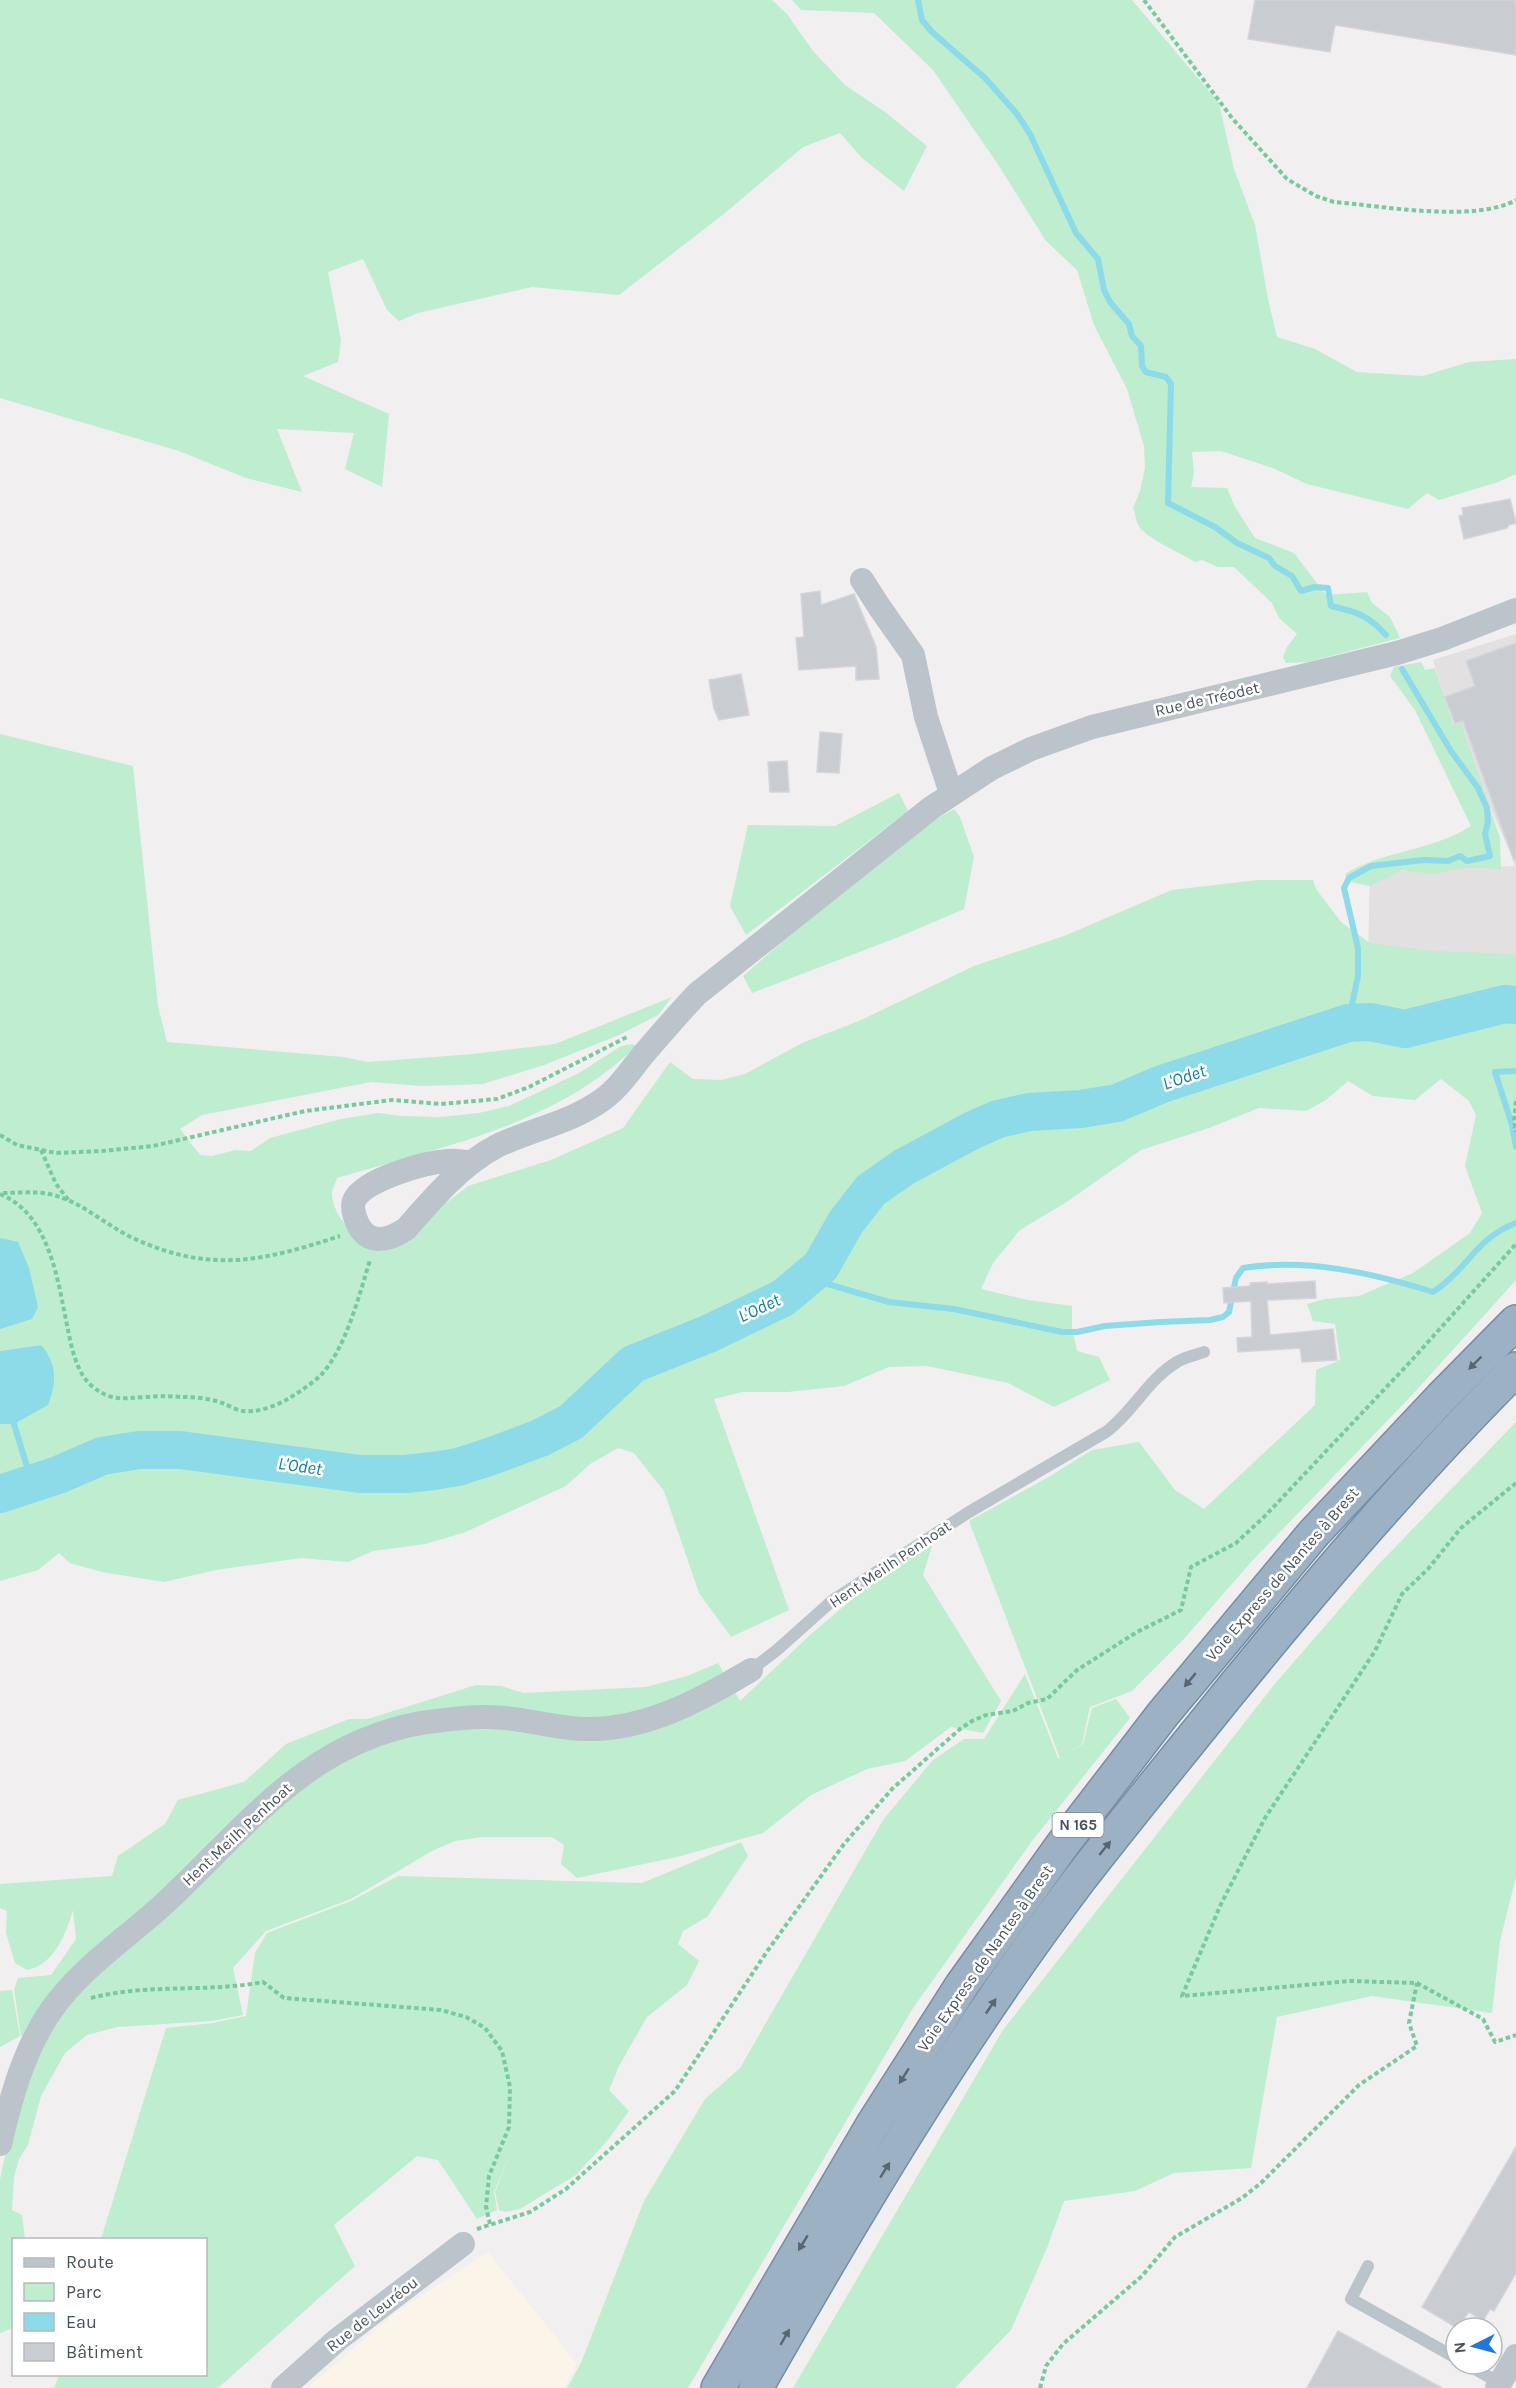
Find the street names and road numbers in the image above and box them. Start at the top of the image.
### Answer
street label: Rue de Tréodet [1153,678,1261,720]
street label: Voie Express de Nantes à Brest [1202,1483,1362,1665]
street label: Hent Meilh Penhoat [825,1516,955,1612]
street label: Hent Meilh Penhoat [178,1778,296,1890]
road number: N 165 [1052,1813,1104,1837]
street label: Voie Express de Nantes à Brest [913,1861,1057,2055]
street label: Rue de Leuréou [322,2272,422,2356]

